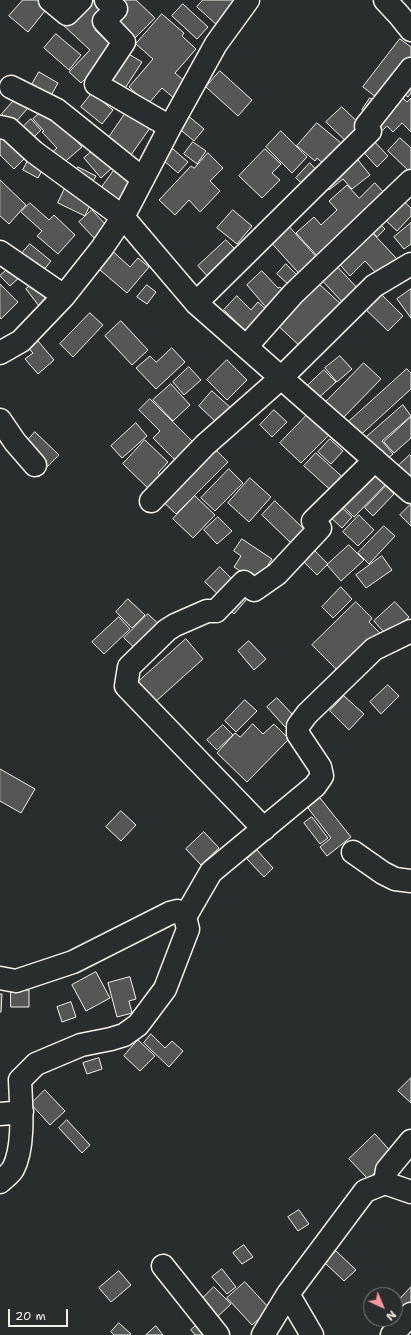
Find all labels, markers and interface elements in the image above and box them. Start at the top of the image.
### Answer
north arrow [363,1287,403,1327]
scale bar [10,1301,70,1327]
text: N [383,1307,399,1324]
text: 20 m [15,1308,46,1324]

